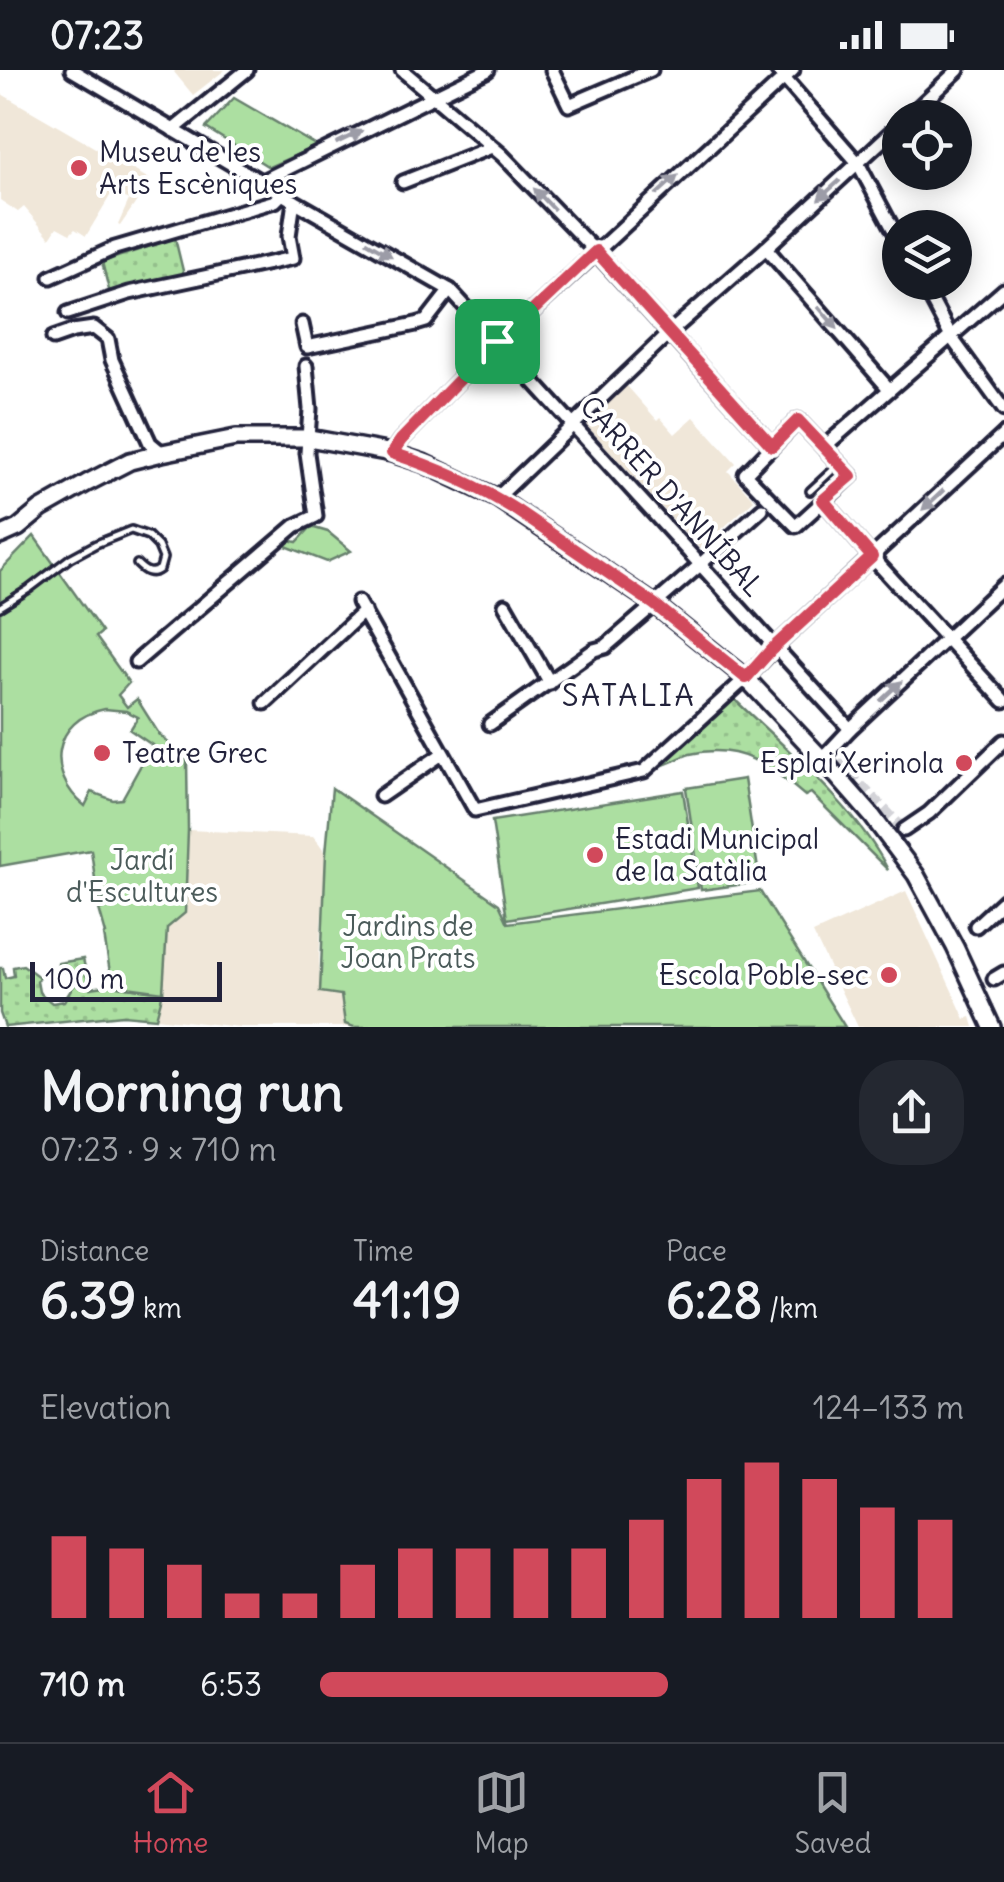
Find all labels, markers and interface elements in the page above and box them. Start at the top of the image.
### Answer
text: 07:23 [50,12,144,59]
map controls [882,100,972,300]
button: locate [882,100,972,190]
one-way arrow [335,129,364,146]
place label: Museu de les Arts Escèniques [99,134,297,202]
marker: Museu de les Arts Escèniques [68,157,90,179]
one-way arrow [655,174,679,197]
one-way arrow [817,179,842,201]
one-way arrow [533,187,556,211]
button: layers [882,210,972,300]
one-way arrow [365,240,393,257]
pin [455,299,540,384]
one-way arrow [816,306,838,331]
icon: arrive [470,314,525,369]
street label: CARRER D'ANNÍBAL [572,388,772,604]
one-way arrow [921,489,945,512]
district label: SATALIA [562,676,696,714]
one-way arrow [879,680,903,703]
place label: Teatre Grec [122,735,268,771]
marker: Teatre Grec [91,742,113,764]
place label: Esplai Xerinola [760,745,944,781]
marker: Esplai Xerinola [953,752,975,774]
place label: Estadi Municipal de la Satàlia [615,821,819,889]
park label: Jardí d'Escultures [66,842,218,910]
marker: Estadi Municipal de la Satàlia [584,844,606,866]
park label: Jardins de Joan Prats [341,908,475,976]
scale bar [30,957,222,1001]
place label: Escola Poble-sec [659,957,869,993]
text: 100 m [45,961,124,997]
marker: Escola Poble-sec [878,964,900,986]
text: Morning run [40,1057,344,1126]
button: share [859,1060,964,1165]
text: 07:23 · 9 × 710 m [40,1129,276,1170]
text: Distance [40,1233,149,1269]
text: Time [353,1233,414,1269]
text: Pace [666,1233,727,1269]
text: 6.39 [40,1269,136,1332]
text: 41:19 [353,1269,461,1332]
text: 6:28 [666,1269,762,1332]
text: km [136,1290,182,1326]
text: /km [762,1290,818,1326]
text: Elevation [40,1387,171,1428]
text: 124–133 m [813,1387,964,1428]
text: 710 m [40,1664,125,1705]
text: 6:53 [200,1664,262,1705]
tab: Home [133,1765,208,1861]
tab: Map [474,1765,529,1861]
tab: Saved [794,1765,871,1861]

